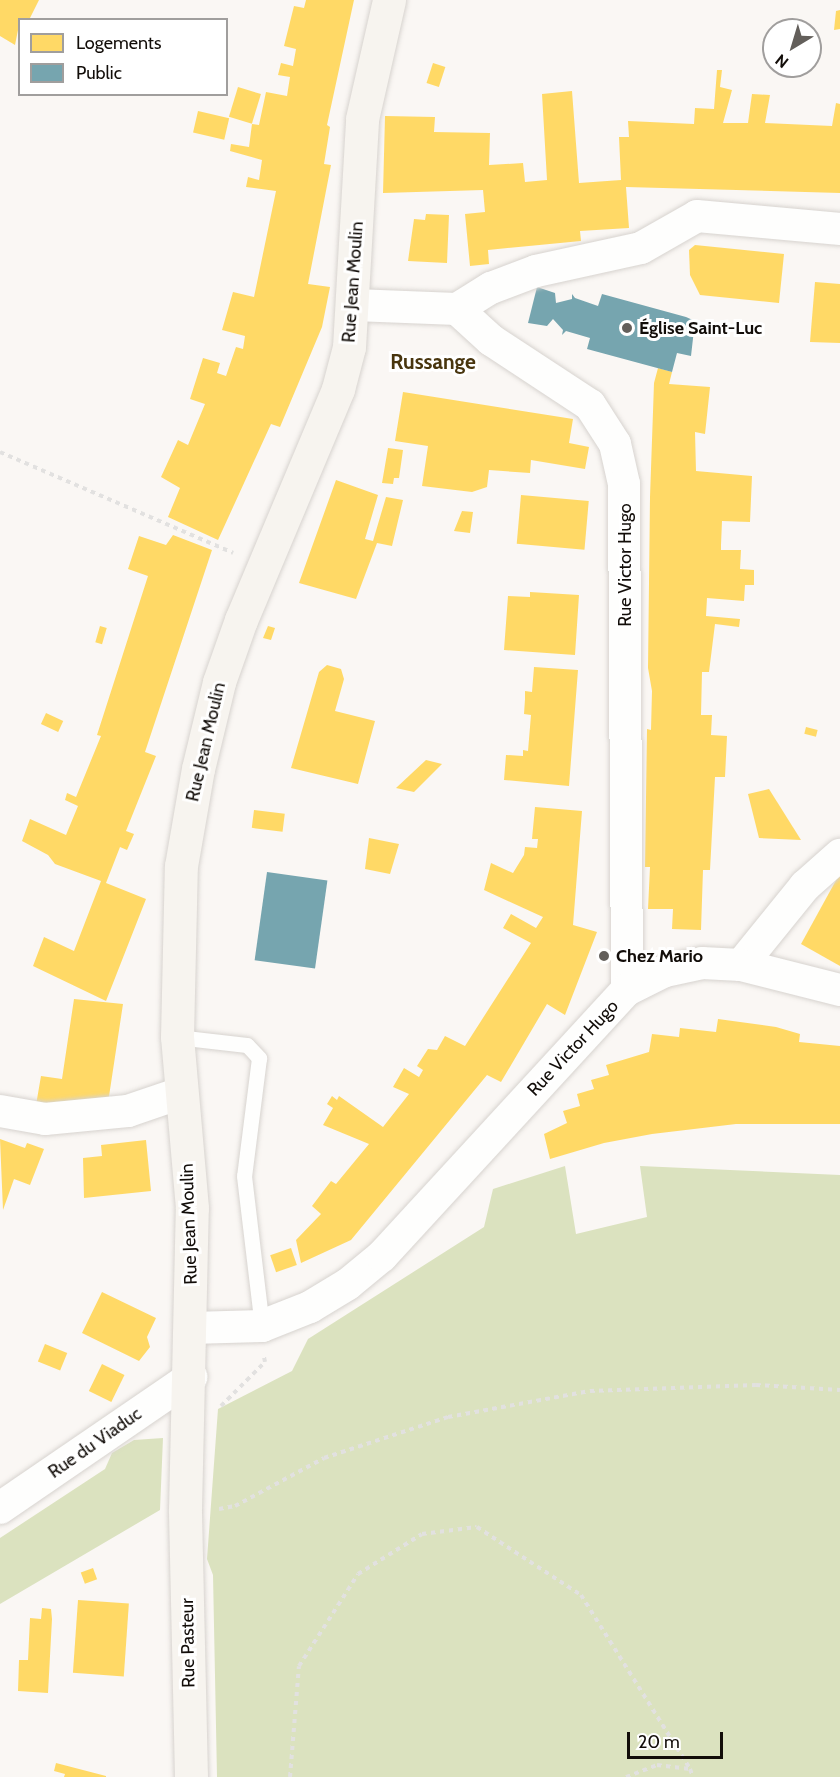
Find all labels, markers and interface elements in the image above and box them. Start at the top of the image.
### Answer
legend [18,18,228,96]
north arrow [762,18,822,78]
text: Logements [76,32,161,54]
text: N [772,50,792,72]
text: Public [76,62,122,84]
street label: Rue Jean Moulin [338,221,368,343]
place label: Église Saint-Luc [639,317,762,339]
marker: Église Saint-Luc [620,321,634,335]
district label: Russange [390,349,476,375]
street label: Rue Victor Hugo [614,503,636,627]
street label: Rue Jean Moulin [182,680,230,804]
place label: Chez Mario [616,945,703,967]
marker: Chez Mario [597,949,611,963]
street label: Rue Victor Hugo [523,995,623,1101]
street label: Rue Jean Moulin [176,1163,202,1285]
street label: Rue du Viaduc [44,1403,146,1483]
street label: Rue Pasteur [176,1598,200,1688]
scale bar [630,1720,726,1758]
text: 20 m [638,1731,680,1753]

